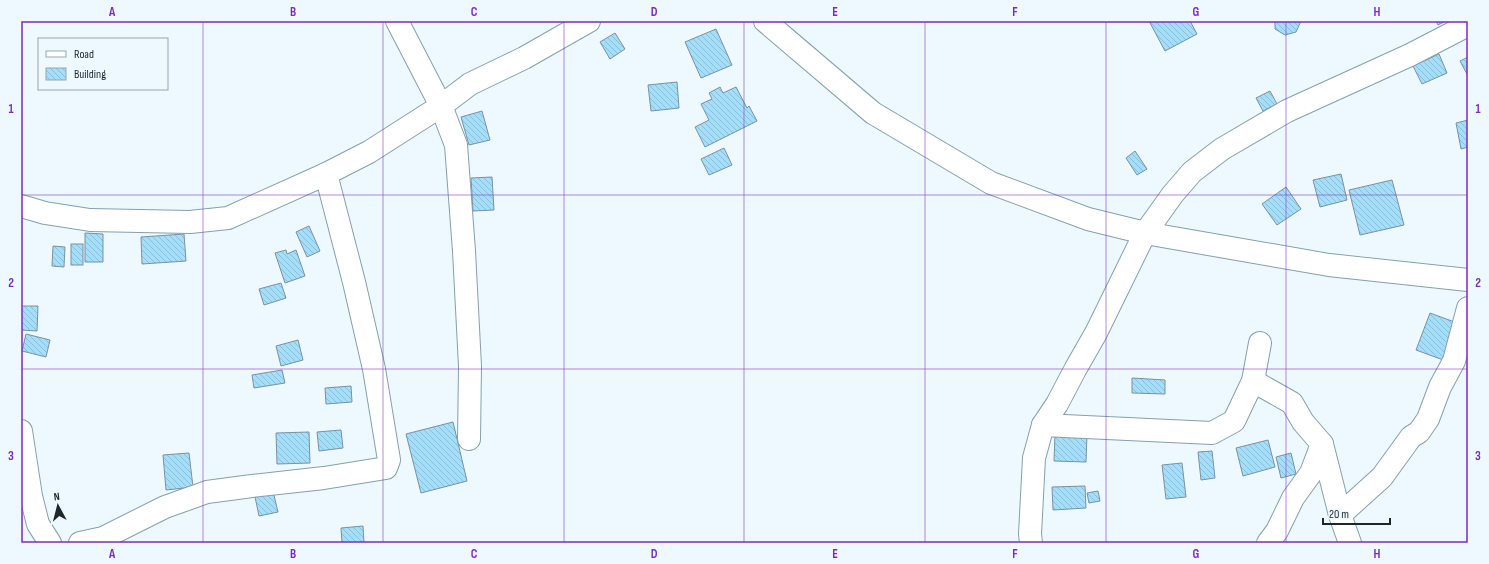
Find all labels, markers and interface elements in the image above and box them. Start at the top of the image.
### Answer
text: A [108,4,116,20]
text: B [290,4,296,20]
text: C [471,4,478,20]
text: D [651,4,658,20]
text: E [832,4,838,20]
text: F [1012,4,1018,20]
text: G [1193,4,1200,20]
text: H [1374,4,1381,20]
legend [38,38,168,90]
text: Road [74,47,94,62]
text: Building [74,67,106,82]
text: 1 [8,101,14,117]
text: 1 [1475,101,1481,117]
text: 2 [8,275,14,291]
text: 2 [1475,275,1481,291]
text: 3 [8,448,14,464]
text: 3 [1475,448,1481,464]
north arrow [38,486,78,526]
text: N [53,490,61,503]
scale bar [1323,500,1390,526]
text: 20 m [1329,507,1349,522]
text: A [108,546,116,562]
text: B [290,546,296,562]
text: C [471,546,478,562]
text: D [651,546,658,562]
text: E [832,546,838,562]
text: F [1012,546,1018,562]
text: G [1193,546,1200,562]
text: H [1374,546,1381,562]

